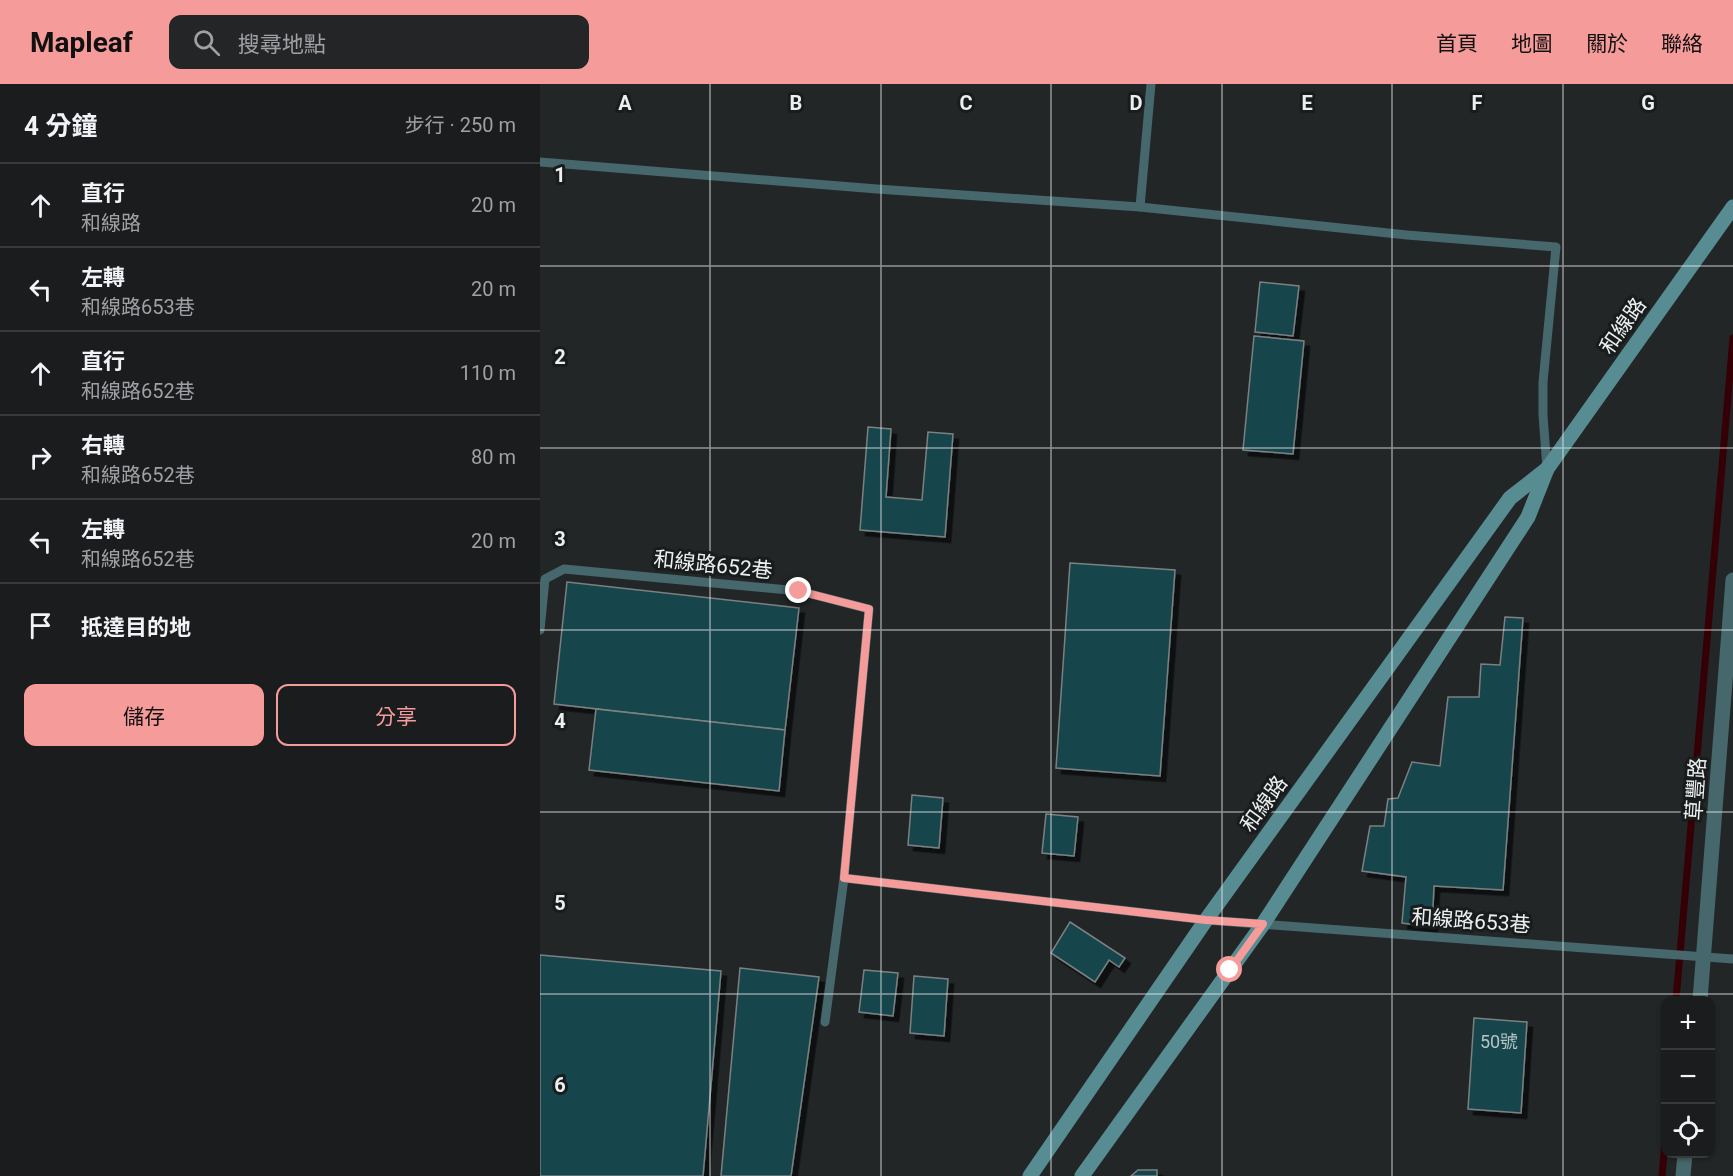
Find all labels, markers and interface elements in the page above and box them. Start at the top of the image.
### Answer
search box [169,15,589,69]
text: Mapleaf [30,26,133,59]
icon: search [190,26,223,59]
text: 搜尋地點 [238,32,326,57]
text: 首頁 [1436,32,1478,56]
text: 地圖 [1511,32,1553,56]
text: 關於 [1586,32,1628,56]
text: 聯絡 [1661,32,1703,56]
text: A [618,91,632,115]
text: B [790,91,802,115]
text: C [959,91,973,115]
text: D [1130,91,1143,115]
text: E [1301,91,1313,115]
text: F [1472,91,1483,115]
text: G [1641,91,1655,115]
text: 4 分鐘 [24,111,97,141]
text: 步行 · 250 m [405,113,516,137]
text: 1 [554,163,566,187]
text: 直行 [81,181,125,206]
icon: ahead [24,189,57,222]
text: 20 m [471,193,516,217]
text: 和線路 [81,211,141,235]
text: 左轉 [81,265,125,290]
icon: left [24,273,57,306]
text: 20 m [471,277,516,301]
street label: 和線路 [1595,293,1651,359]
text: 和線路653巷 [81,295,195,319]
text: 2 [554,345,566,369]
text: 直行 [81,349,125,374]
icon: ahead [24,357,57,390]
text: 110 m [460,361,516,385]
text: 和線路652巷 [81,379,195,403]
text: 右轉 [81,433,125,458]
icon: right [24,441,57,474]
text: 80 m [471,445,516,469]
text: 和線路652巷 [81,463,195,487]
text: 左轉 [81,517,125,542]
icon: left [24,525,57,558]
text: 3 [554,527,566,551]
text: 20 m [471,529,516,553]
text: 和線路652巷 [81,547,195,571]
street label: 和線路652巷 [652,547,774,583]
route end [785,577,811,603]
icon: arrive [24,609,57,642]
text: 抵達目的地 [81,615,191,640]
button: 儲存 [24,684,264,746]
button: 分享 [276,684,516,746]
text: 4 [554,709,566,733]
street label: 草豐路 [1682,757,1710,821]
street label: 和線路 [1236,771,1292,837]
text: 5 [554,891,566,915]
street label: 和線路653巷 [1411,905,1531,937]
route start [1216,956,1242,982]
map controls [1661,996,1715,1158]
button: + [1661,996,1715,1050]
house number: 50號 [1480,1031,1518,1052]
button: − [1661,1050,1715,1104]
text: 6 [554,1073,566,1097]
button: locate [1661,1104,1715,1158]

